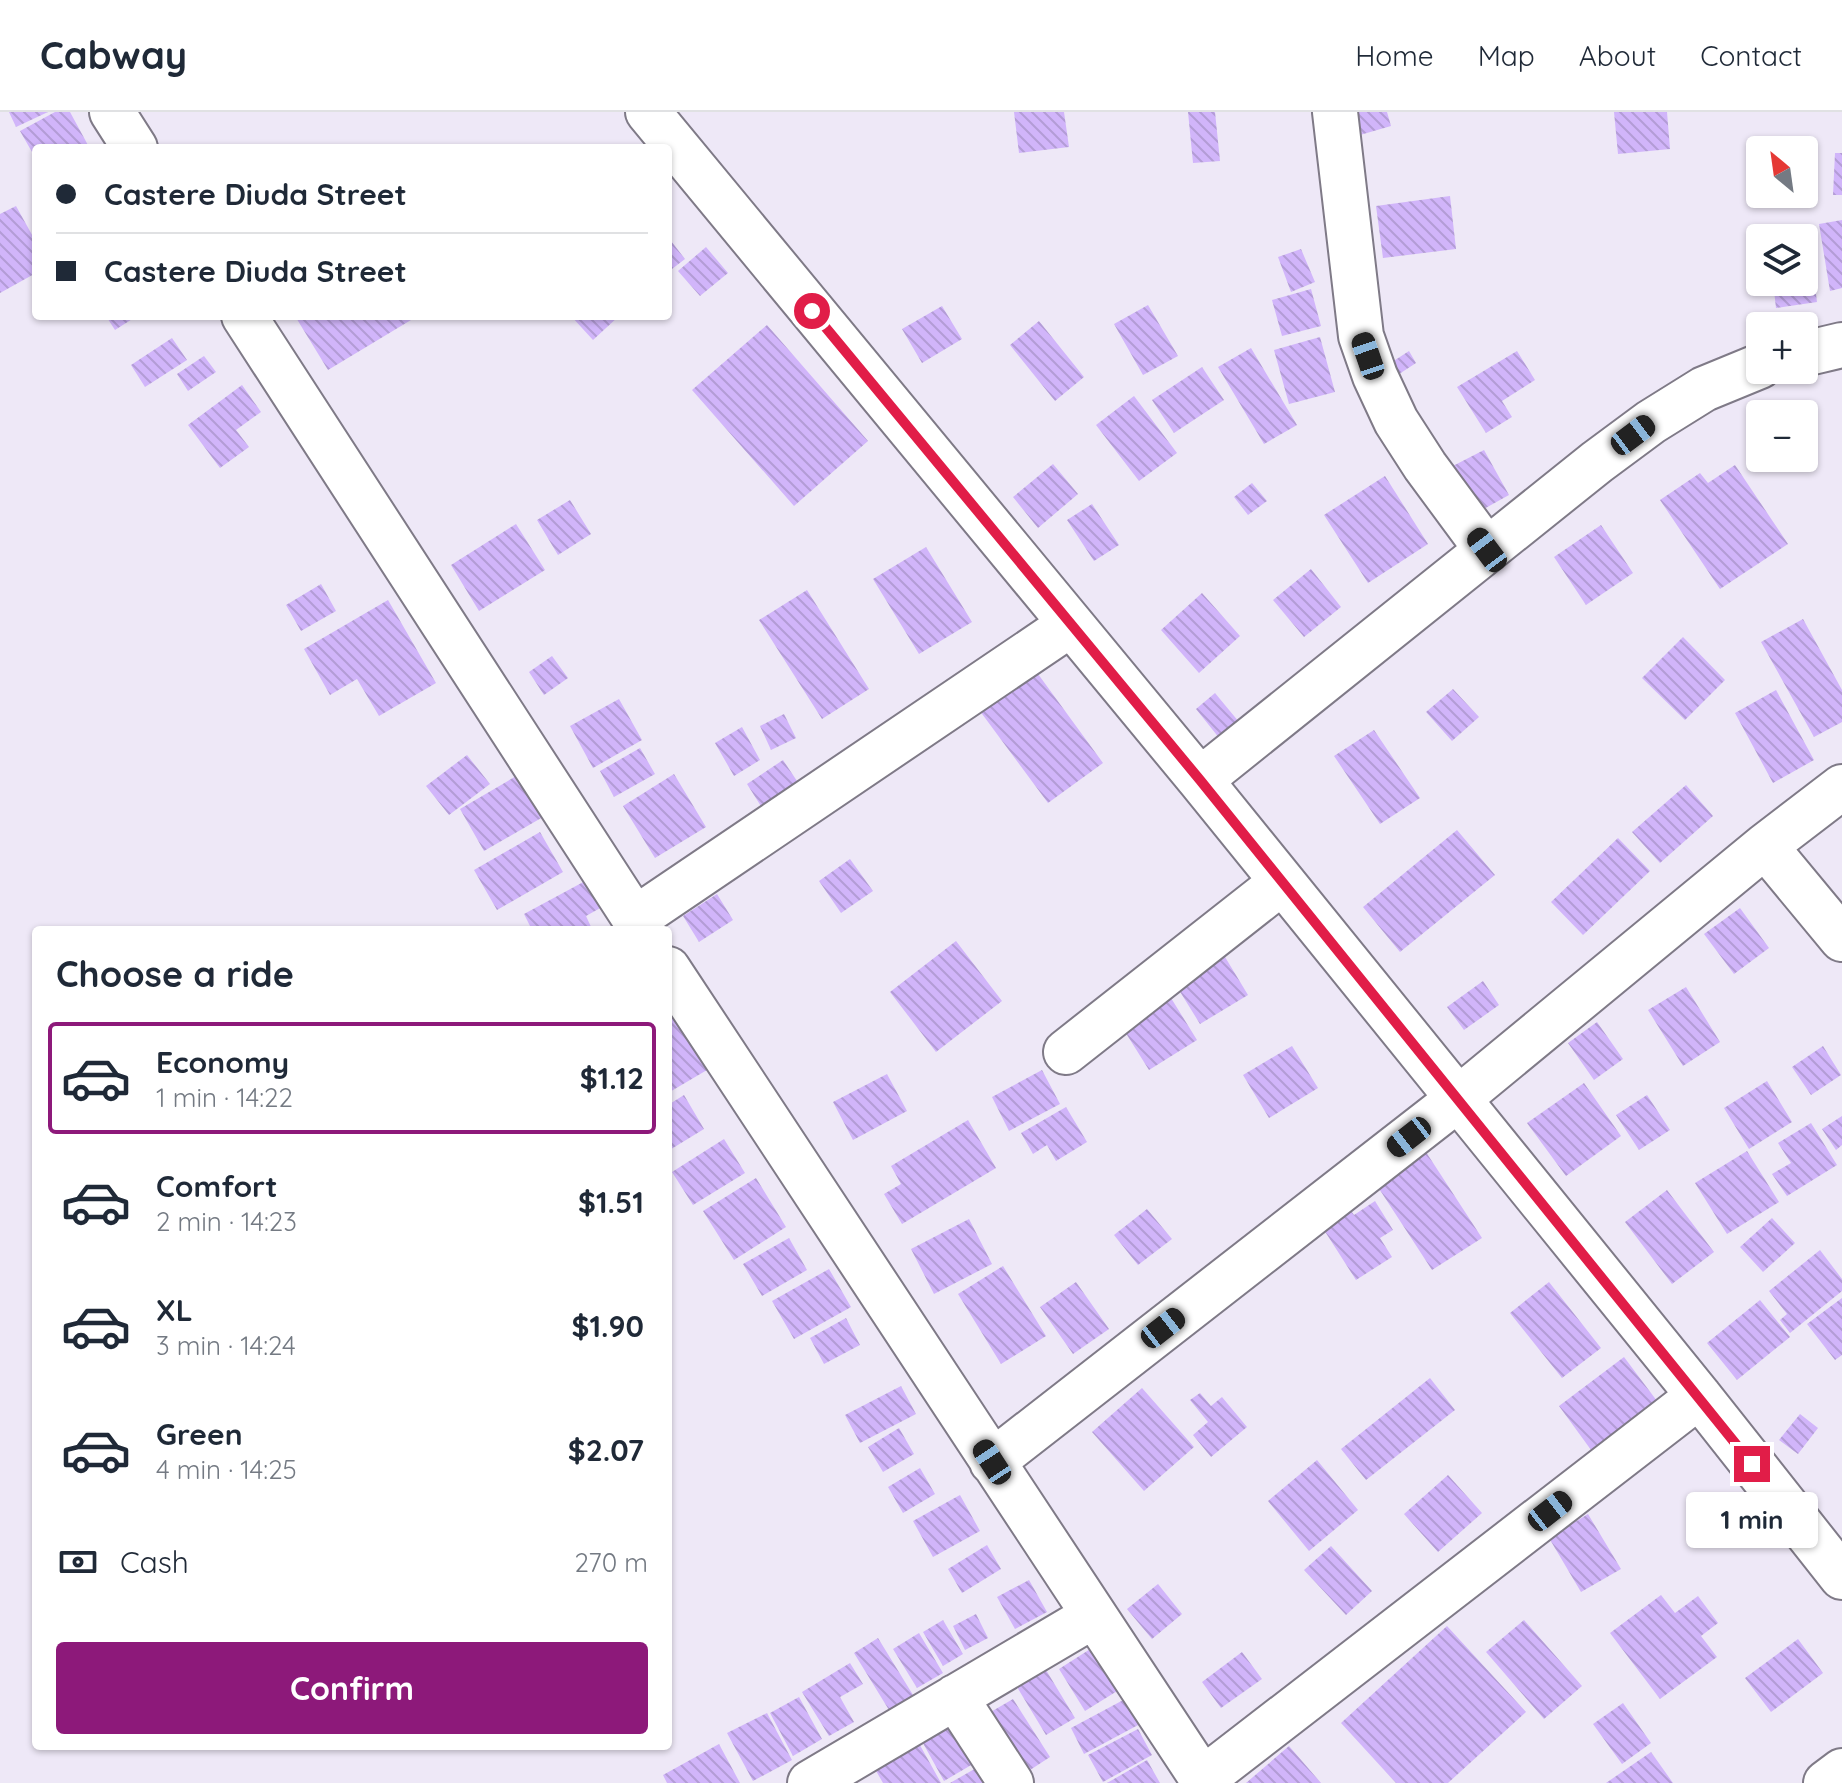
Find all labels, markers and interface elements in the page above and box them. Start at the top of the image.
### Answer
text: Cabway [40,31,187,79]
text: Home [1355,38,1434,73]
text: Map [1478,38,1535,73]
text: About [1579,38,1656,73]
text: Contact [1700,38,1802,73]
north arrow [1746,136,1818,208]
map controls [1746,136,1818,472]
text: Castere Diuda Street [104,175,407,213]
button: layers [1746,224,1818,296]
text: Castere Diuda Street [104,252,407,290]
route start [794,293,830,329]
button: + [1746,312,1818,384]
car [1349,329,1387,383]
button: − [1746,400,1818,472]
car [1607,411,1659,459]
car [1463,524,1511,576]
text: Choose a ride [56,951,294,996]
icon: car [60,1042,132,1114]
text: Economy [156,1043,289,1081]
text: $1.12 [580,1059,644,1097]
text: 1 min · 14:22 [156,1081,293,1114]
car [1383,1113,1435,1161]
icon: car [60,1166,132,1238]
text: Comfort [156,1167,277,1205]
text: $1.51 [578,1183,644,1221]
text: 2 min · 14:23 [156,1205,297,1238]
icon: car [60,1290,132,1362]
text: XL [156,1291,193,1329]
car [1137,1304,1189,1352]
text: $1.90 [571,1307,644,1345]
text: 3 min · 14:24 [156,1329,296,1362]
icon: car [60,1414,132,1486]
text: Green [156,1415,243,1453]
text: $2.07 [568,1431,644,1469]
car [969,1435,1015,1489]
route end [1734,1446,1770,1482]
text: 4 min · 14:25 [156,1453,297,1486]
car [1524,1487,1576,1535]
callout: 1 min [1686,1492,1818,1548]
text: 1 min [1721,1503,1784,1536]
icon: cash [56,1540,100,1584]
text: Cash [120,1543,189,1581]
text: 270 m [574,1546,648,1579]
button: Confirm [56,1642,648,1734]

